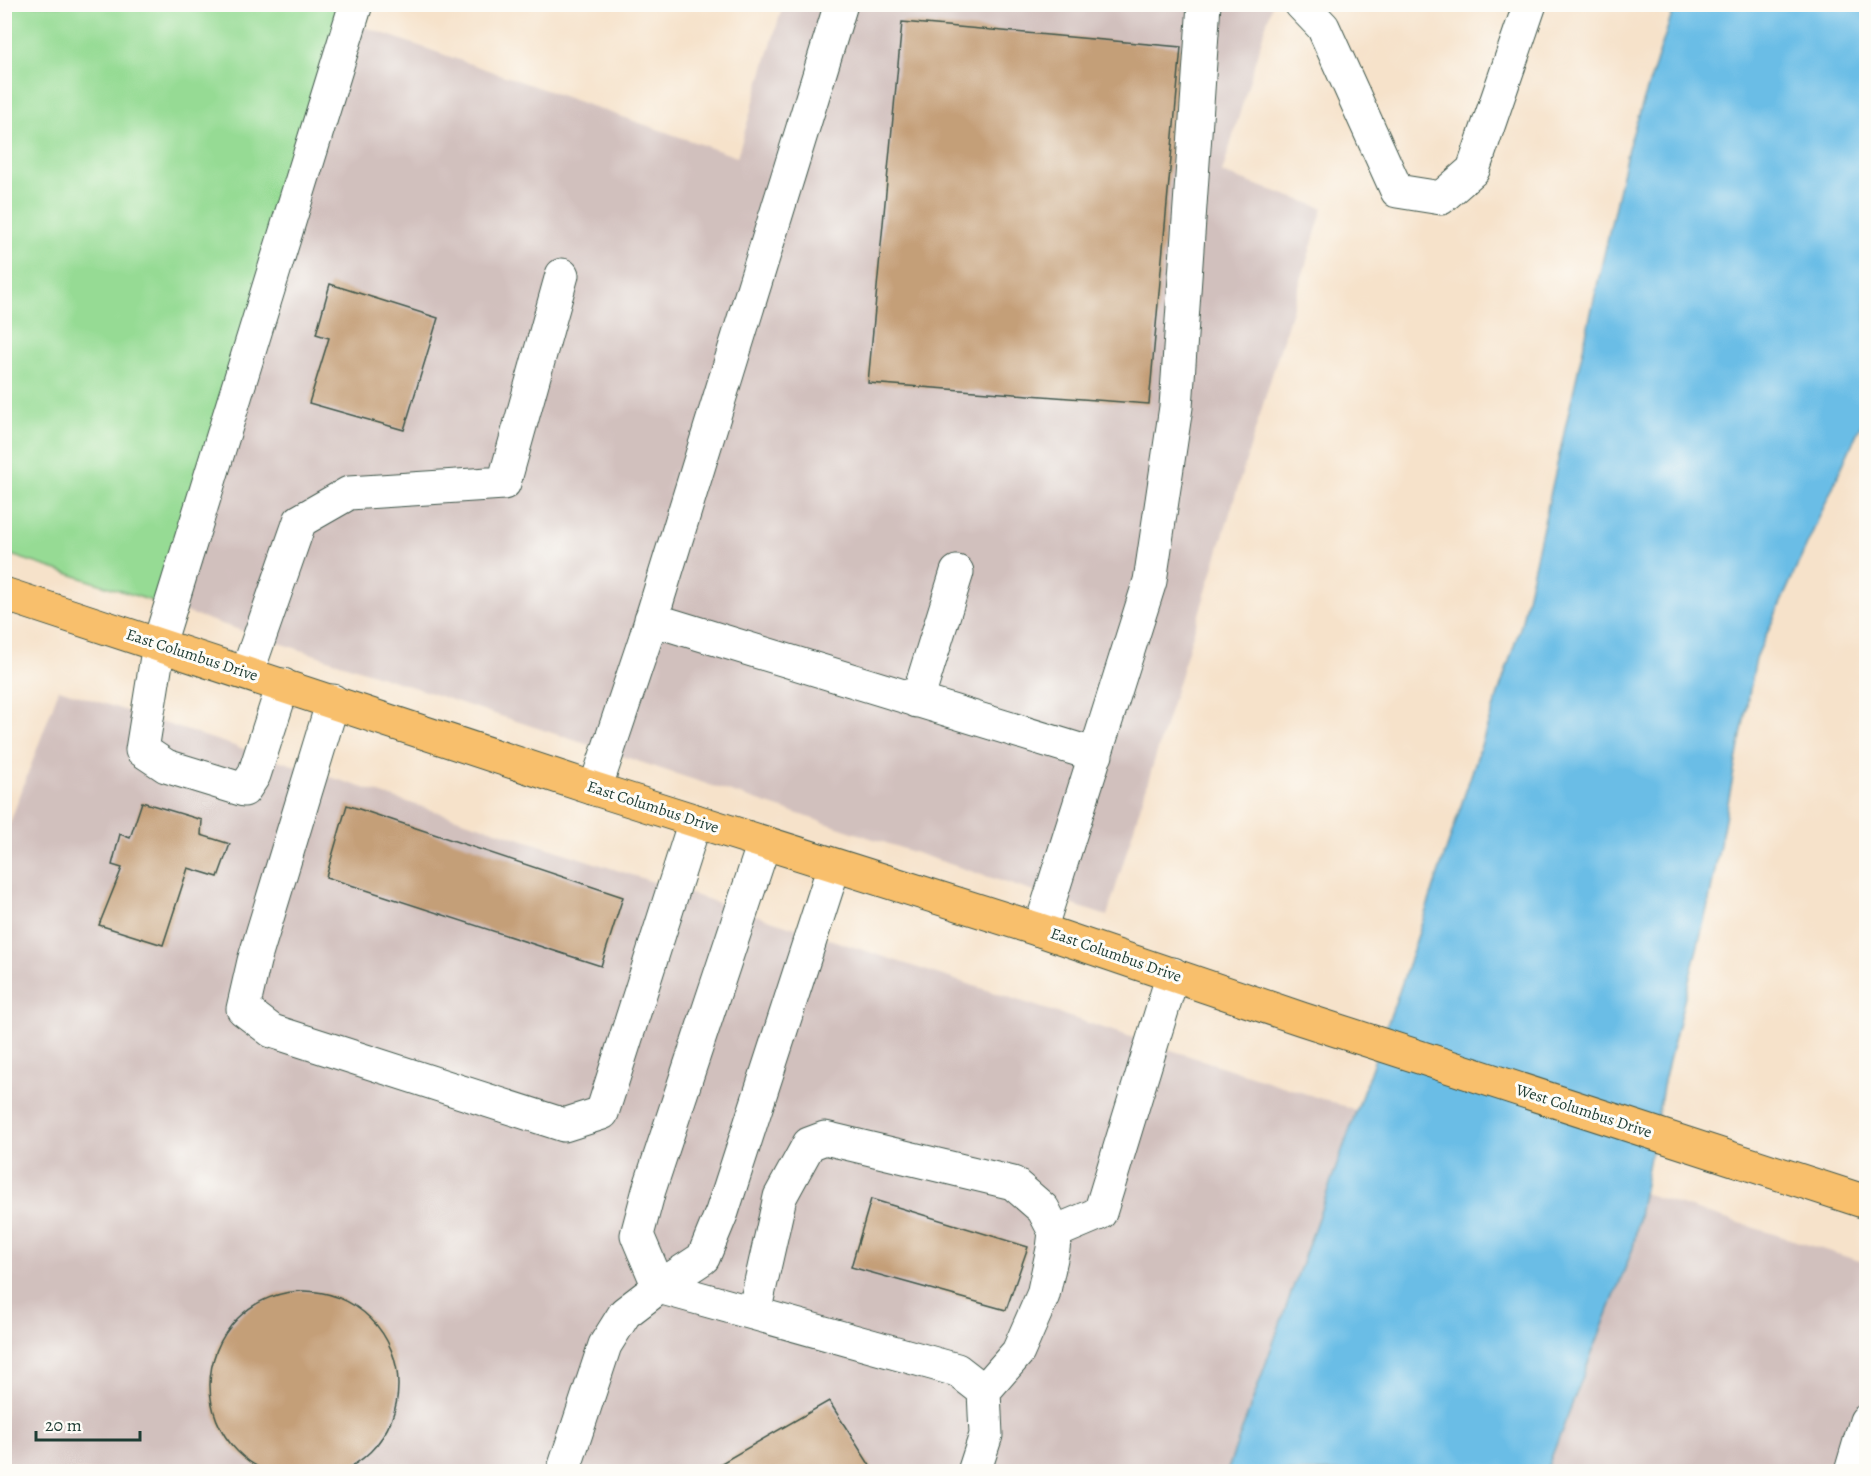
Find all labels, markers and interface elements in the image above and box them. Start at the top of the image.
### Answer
street label: East Columbus Drive [123,623,261,687]
street label: East Columbus Drive [584,775,722,839]
street label: East Columbus Drive [1048,922,1184,988]
street label: West Columbus Drive [1512,1078,1655,1143]
scale bar [36,1404,140,1442]
text: 20 m [45,1413,82,1437]

